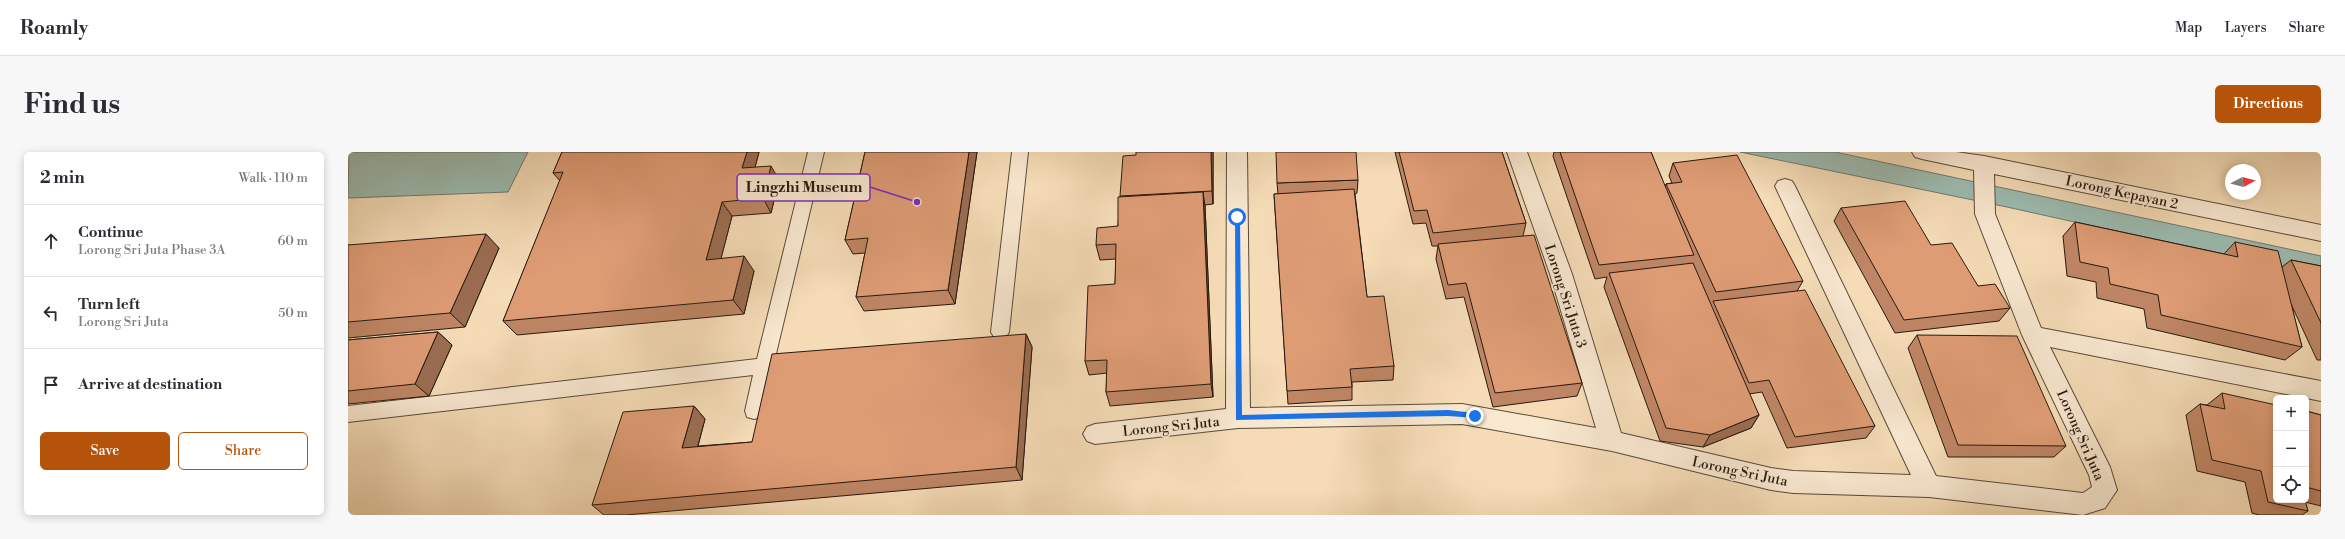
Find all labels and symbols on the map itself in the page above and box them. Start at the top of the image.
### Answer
north arrow [2225,164,2261,200]
street label: Lorong Kepayan 2 [2064,172,2180,214]
callout: Lingzhi Museum [737,174,870,201]
text: Lingzhi Museum [746,178,863,197]
route start [1228,208,1246,226]
street label: Lorong Sri Juta 3 [1540,242,1590,351]
street label: Lorong Sri Juta [2052,387,2109,484]
route end [1466,407,1484,425]
street label: Lorong Sri Juta [1122,413,1221,441]
street label: Lorong Sri Juta [1690,453,1790,491]

